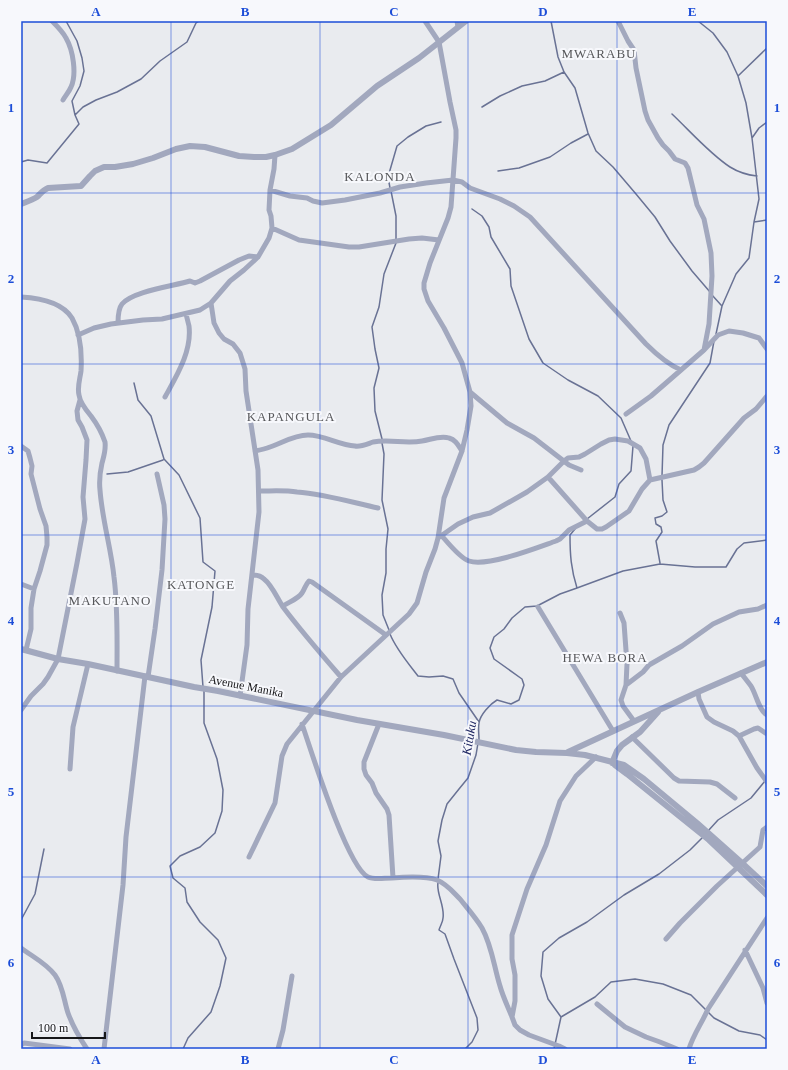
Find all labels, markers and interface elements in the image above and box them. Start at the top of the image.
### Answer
text: A [91,4,101,19]
text: B [241,4,250,19]
text: C [389,4,399,19]
text: D [538,4,548,19]
text: E [688,4,696,19]
district label: MWARABU [562,46,636,61]
text: 1 [8,100,14,115]
text: 1 [774,100,780,115]
district label: KALONDA [344,169,416,184]
text: 2 [8,271,14,286]
text: 2 [774,271,780,286]
district label: KAPANGULA [247,409,335,424]
text: 3 [8,442,15,457]
text: 3 [774,442,781,457]
district label: KATONGE [167,577,235,592]
district label: MAKUTANO [69,593,151,608]
text: 4 [8,613,15,628]
text: 4 [774,613,781,628]
district label: HEWA BORA [562,650,648,665]
street label: Avenue Manika [207,672,285,700]
water label: Kituku [458,719,479,757]
text: 5 [8,784,15,799]
text: 5 [774,784,781,799]
text: 6 [8,955,15,970]
text: 6 [774,955,781,970]
scale bar [32,1014,105,1040]
text: 100 m [38,1021,69,1035]
text: A [91,1052,101,1067]
text: B [241,1052,250,1067]
text: C [389,1052,399,1067]
text: D [538,1052,548,1067]
text: E [688,1052,696,1067]

